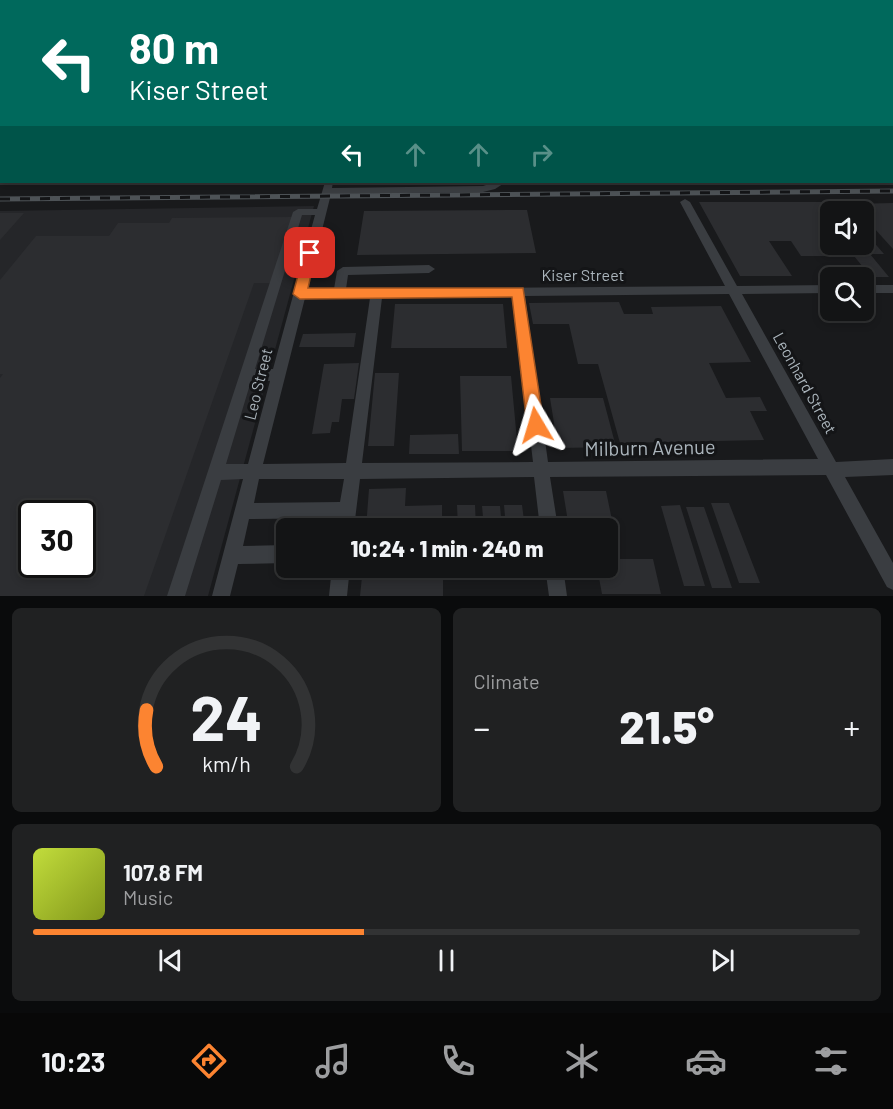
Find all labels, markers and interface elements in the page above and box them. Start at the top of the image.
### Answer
text: 80 m [129,22,219,72]
icon: left [30,24,108,102]
text: Kiser Street [129,73,269,105]
icon: left [336,138,369,171]
icon: ahead [399,138,432,171]
icon: ahead [462,138,495,171]
icon: right [525,138,558,171]
map controls [820,201,874,321]
button: sound [820,201,874,255]
pin [284,227,335,278]
icon: arrive [293,236,326,269]
street label: Kiser Street [542,265,624,284]
button: search [820,267,874,321]
street label: Leonhard Street [770,329,841,437]
street label: Leo Street [239,346,276,422]
position arrow [504,393,568,457]
street label: Milburn Avenue [584,434,716,460]
speed limit sign: 30 [18,500,96,578]
text: 10:24 · 1 min · 240 m [350,535,544,561]
text: Climate [474,669,540,693]
text: 24 [190,679,263,753]
text: 21.5° [619,699,714,753]
text: − [474,707,490,747]
text: + [844,707,860,747]
text: km/h [202,751,251,776]
text: 107.8 FM [123,859,203,885]
text: Music [123,885,173,909]
icon: previous [154,944,187,977]
icon: pause [430,944,463,977]
icon: next [706,944,739,977]
icon: directions [188,1040,230,1082]
icon: music [312,1040,354,1082]
icon: phone [437,1040,479,1082]
icon: climate [561,1040,603,1082]
icon: car [685,1040,727,1082]
icon: filters [810,1040,852,1082]
text: 10:23 [41,1045,105,1077]

